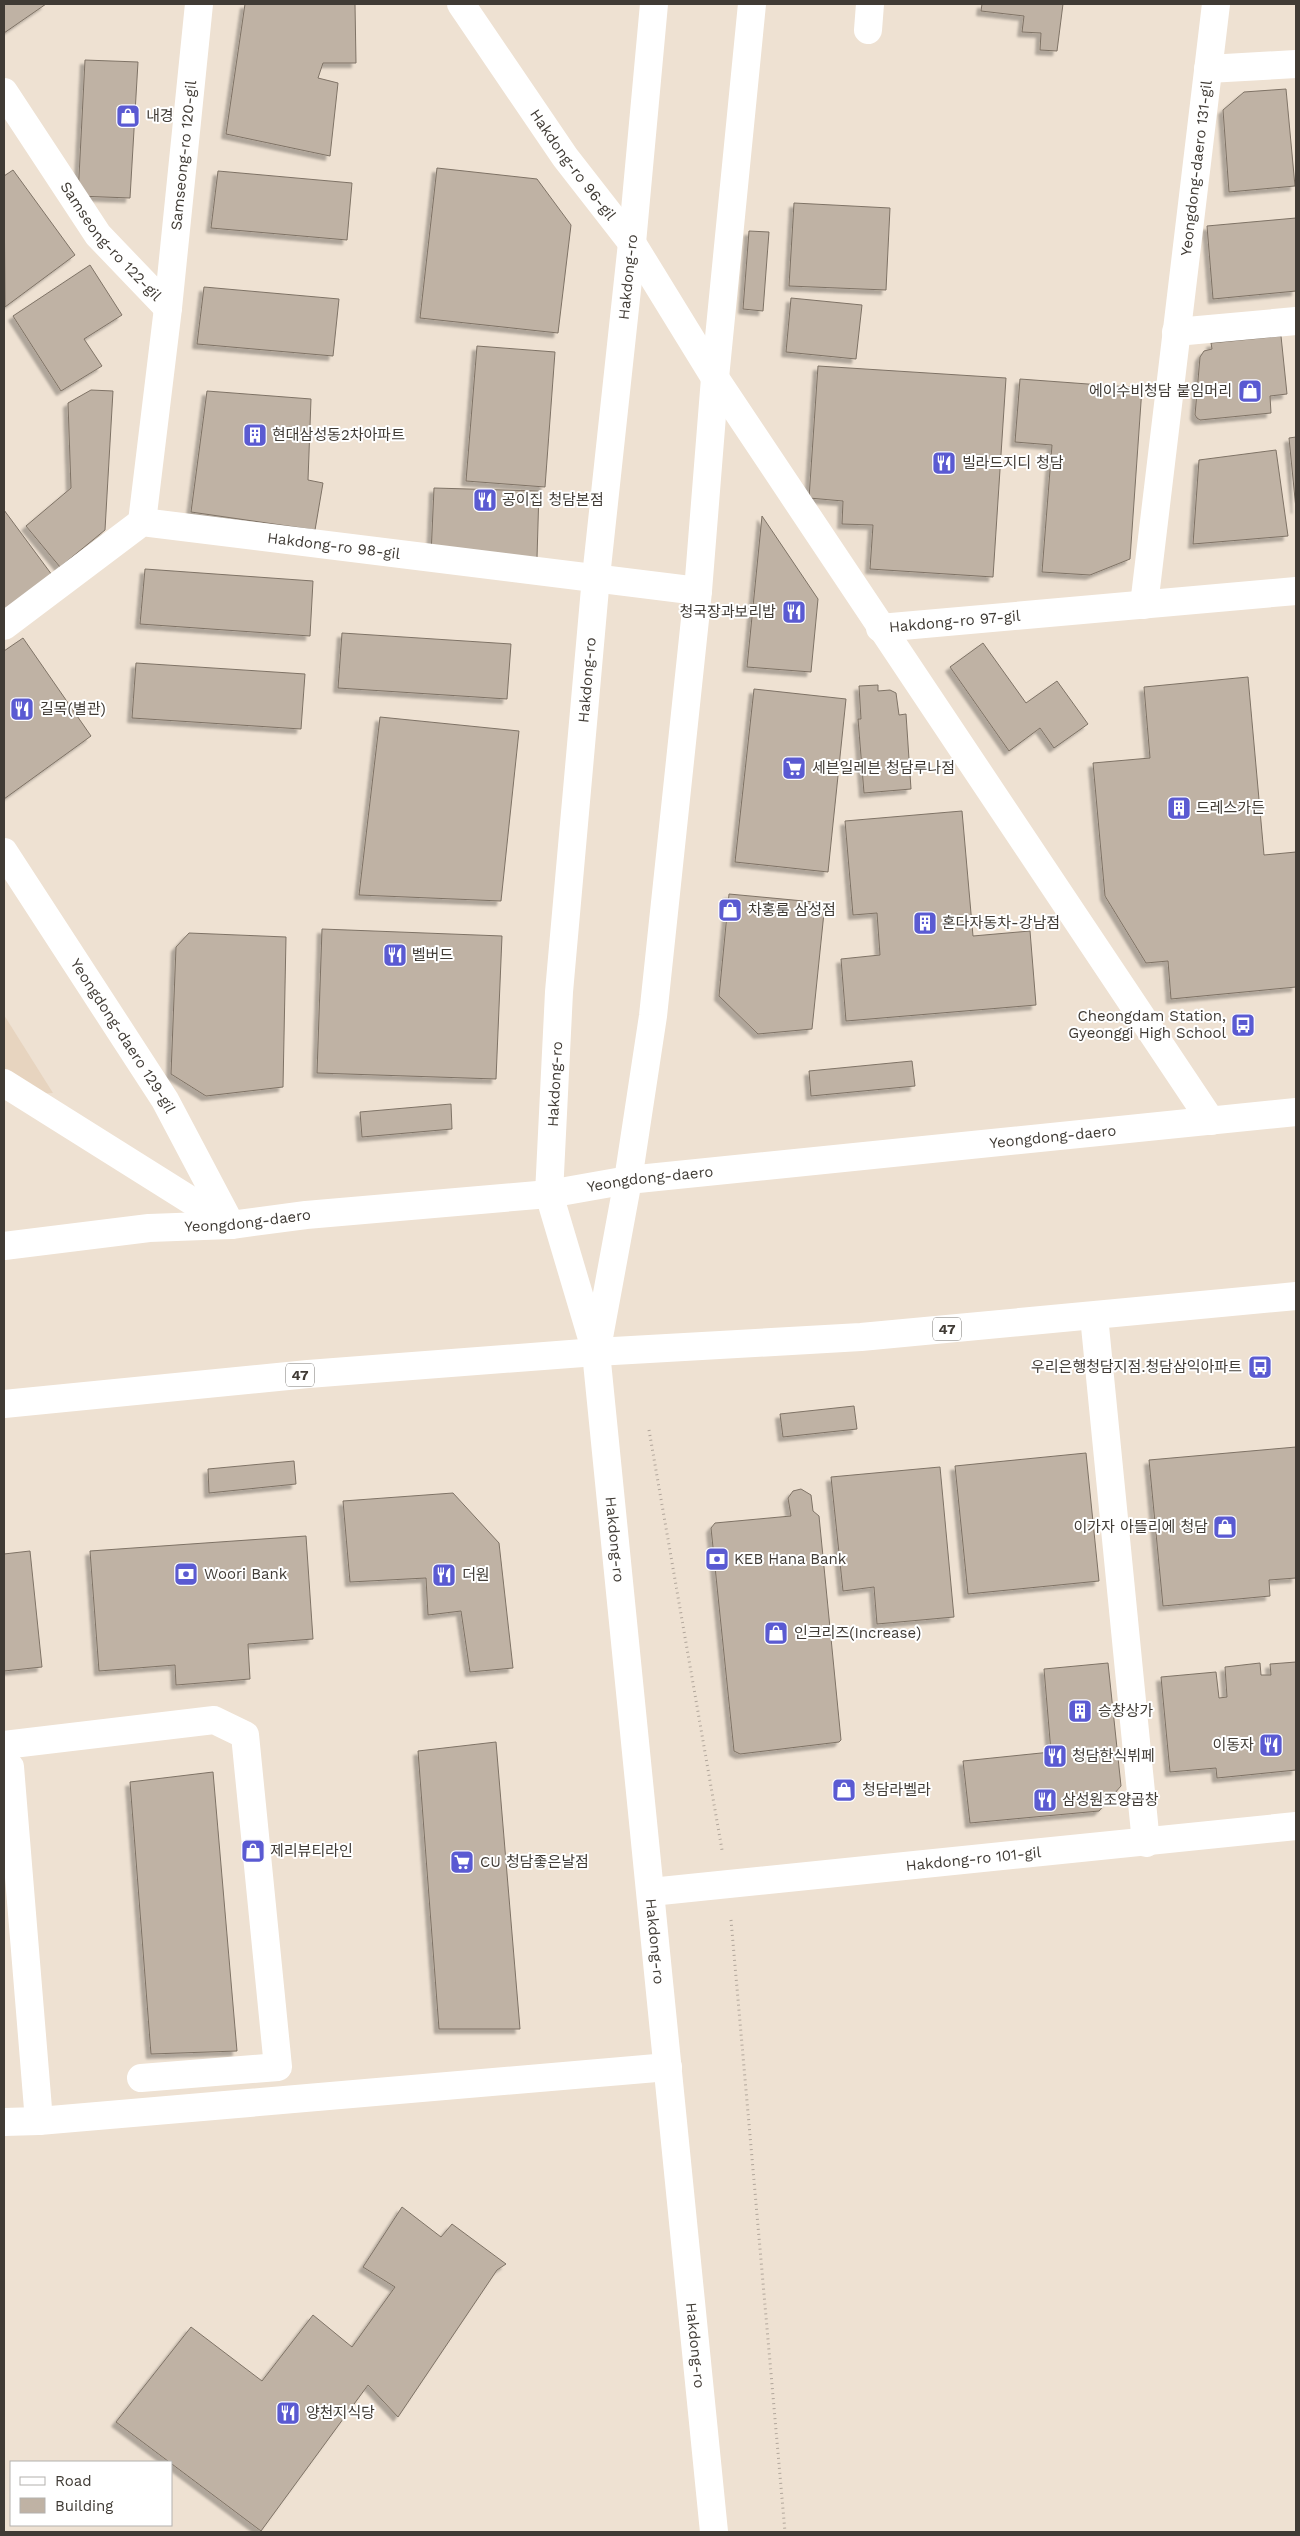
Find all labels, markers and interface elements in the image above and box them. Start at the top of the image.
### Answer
street label: Samseong-ro 120-gil [167,79,200,231]
street label: Yeongdong-daero 131-gil [1177,79,1216,257]
shop icon: 내경 [115,103,141,129]
street label: Hakdong-ro 96-gil [526,106,620,224]
place label: 내경 [146,107,174,125]
street label: Samseong-ro 122-gil [56,178,166,305]
street label: Hakdong-ro [615,233,641,321]
shop icon: 에이수비청담 붙임머리 [1237,378,1263,404]
place label: 에이수비청담 붙임머리 [1089,382,1232,400]
building icon: 현대삼성동2차아파트 [242,422,268,448]
place label: 현대삼성동2차아파트 [272,426,405,444]
restaurant icon: 빌라드지디 청담 [931,450,957,476]
place label: 빌라드지디 청담 [962,454,1064,472]
restaurant icon: 공이집 청담본점 [472,487,498,513]
place label: 공이집 청담본점 [502,491,604,509]
street label: Hakdong-ro 98-gil [266,529,402,563]
restaurant icon: 청국장과보리밥 [781,599,807,625]
place label: 청국장과보리밥 [679,603,776,621]
street label: Hakdong-ro 97-gil [888,607,1022,636]
street label: Hakdong-ro [574,636,600,724]
restaurant icon: 길목(별관) [9,696,35,722]
place label: 길목(별관) [40,700,106,718]
supermarket icon: 세븐일레븐 청담루나점 [781,755,807,781]
place label: 세븐일레븐 청담루나점 [812,759,955,777]
building icon: 드레스가든 [1166,795,1192,821]
place label: 드레스가든 [1196,799,1265,817]
shop icon: 차홍룸 삼성점 [717,897,743,923]
place label: 차홍룸 삼성점 [748,901,836,919]
building icon: 혼다자동차-강남점 [912,910,938,936]
place label: 혼다자동차-강남점 [942,914,1060,932]
restaurant icon: 벨버드 [382,942,408,968]
place label: 벨버드 [412,946,454,964]
street label: Yeongdong-daero 129-gil [67,955,179,1116]
place label: Cheongdam Station, Gyeonggi High School [1068,1007,1226,1042]
bus stop icon: Cheongdam Station, Gyeonggi High School [1230,1012,1256,1038]
street label: Hakdong-ro [544,1041,566,1127]
street label: Yeongdong-daero [989,1121,1117,1152]
street label: Yeongdong-daero [585,1162,714,1196]
street label: Yeongdong-daero [184,1206,312,1236]
road number: 47 [933,1318,961,1340]
bus stop icon: 우리은행청담지점.청담삼익아파트 [1247,1354,1273,1380]
place label: 우리은행청담지점.청담삼익아파트 [1031,1358,1242,1376]
road number: 47 [286,1364,314,1386]
street label: Hakdong-ro [602,1496,628,1583]
shop icon: 이가자 아뜰리에 청담 [1212,1514,1238,1540]
place label: 이가자 아뜰리에 청담 [1074,1518,1208,1536]
bank icon: KEB Hana Bank [704,1546,730,1572]
place label: KEB Hana Bank [734,1550,847,1568]
bank icon: Woori Bank [173,1561,199,1587]
restaurant icon: 더원 [431,1562,457,1588]
place label: Woori Bank [204,1565,288,1583]
place label: 더원 [462,1566,490,1584]
shop icon: 인크리즈(Increase) [763,1620,789,1646]
place label: 인크리즈(Increase) [794,1624,921,1642]
building icon: 승창상가 [1067,1698,1093,1724]
place label: 승창상가 [1098,1702,1153,1720]
restaurant icon: 이동자 [1258,1732,1284,1758]
place label: 이동자 [1213,1736,1254,1754]
restaurant icon: 청담한식뷔페 [1042,1743,1068,1769]
place label: 청담한식뷔페 [1072,1747,1155,1765]
shop icon: 청담라벨라 [831,1777,857,1803]
place label: 청담라벨라 [862,1781,931,1799]
restaurant icon: 삼성원조양곱창 [1032,1787,1058,1813]
place label: 삼성원조양곱창 [1062,1791,1159,1809]
shop icon: 제리뷰티라인 [240,1838,266,1864]
place label: 제리뷰티라인 [270,1842,353,1860]
street label: Hakdong-ro 101-gil [905,1843,1042,1875]
supermarket icon: CU 청담좋은날점 [449,1849,475,1875]
place label: CU 청담좋은날점 [480,1853,589,1871]
street label: Hakdong-ro [642,1898,668,1985]
street label: Hakdong-ro [682,2302,709,2389]
restaurant icon: 양천지식당 [275,2400,301,2426]
place label: 양천지식당 [306,2404,375,2422]
legend [10,2461,172,2526]
text: Road [55,2472,92,2490]
text: Building [55,2497,113,2515]

